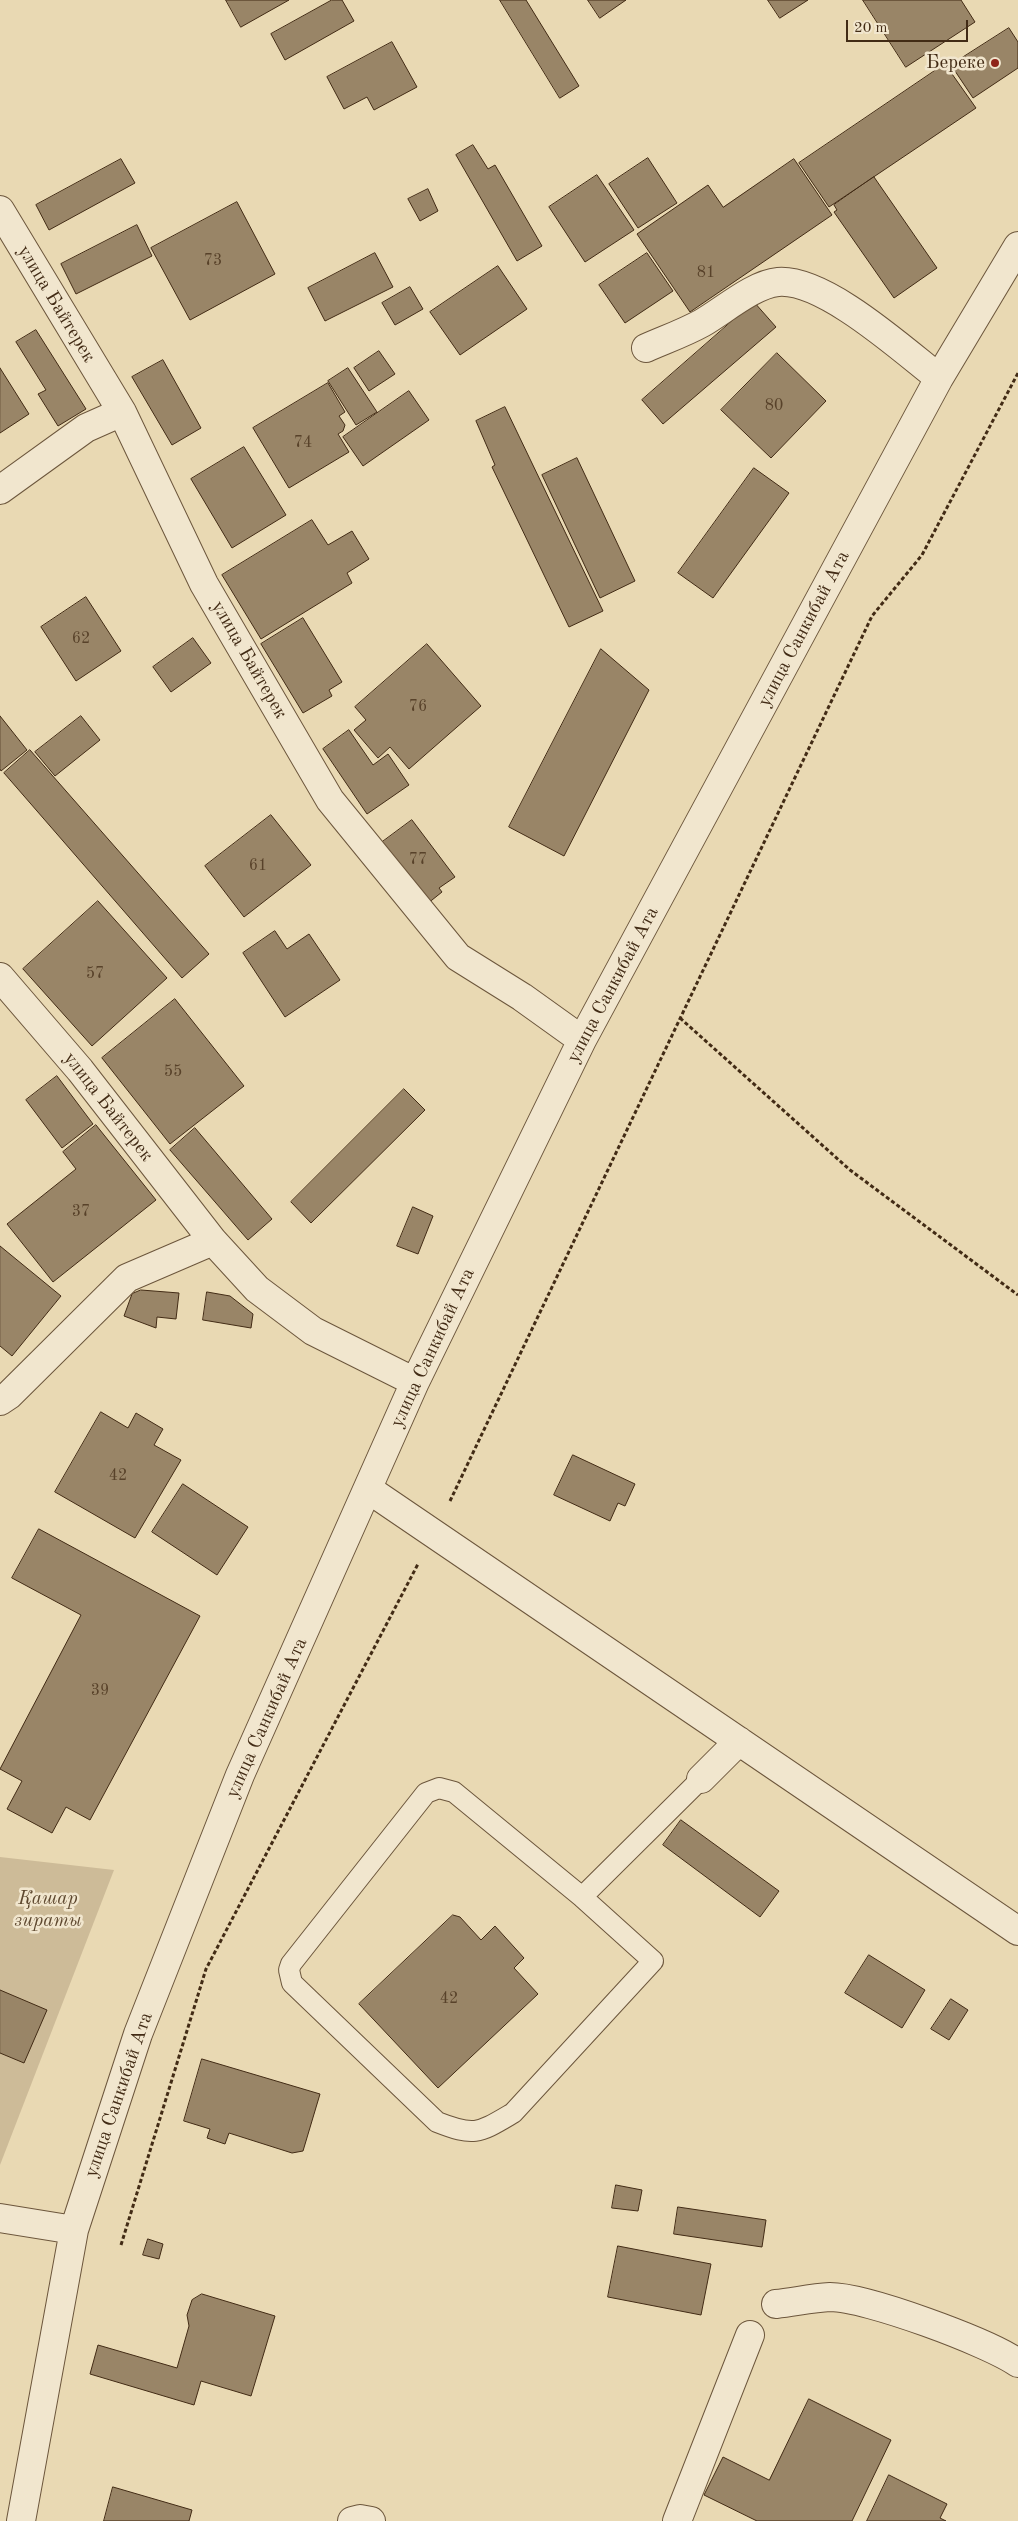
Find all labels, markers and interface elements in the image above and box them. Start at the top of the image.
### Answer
scale bar [848,10,970,42]
text: 20 m [854,21,888,36]
place label: Береке [926,52,985,74]
marker: Береке [989,57,1001,69]
street label: улица Байтерек [12,241,100,367]
house number: 73 [204,251,222,271]
house number: 81 [697,263,715,283]
house number: 80 [765,396,783,416]
house number: 74 [294,433,312,453]
street label: улица Санкибай Ата [753,547,855,711]
street label: улица Байтерек [206,597,292,723]
house number: 62 [72,629,90,649]
house number: 76 [409,697,427,717]
house number: 77 [409,850,427,870]
house number: 61 [249,856,267,876]
street label: улица Санкибай Ата [562,903,664,1067]
house number: 57 [86,964,104,984]
street label: улица Байтерек [58,1048,158,1166]
house number: 55 [164,1062,182,1082]
house number: 37 [72,1202,90,1222]
street label: улица Санкибай Ата [386,1265,480,1431]
house number: 42 [109,1466,127,1486]
street label: улица Санкибай Ата [221,1634,313,1802]
house number: 39 [91,1681,109,1701]
park label: Қашар зираты [14,1888,82,1932]
house number: 42 [440,1989,458,2009]
street label: улица Санкибай Ата [80,2009,158,2181]

